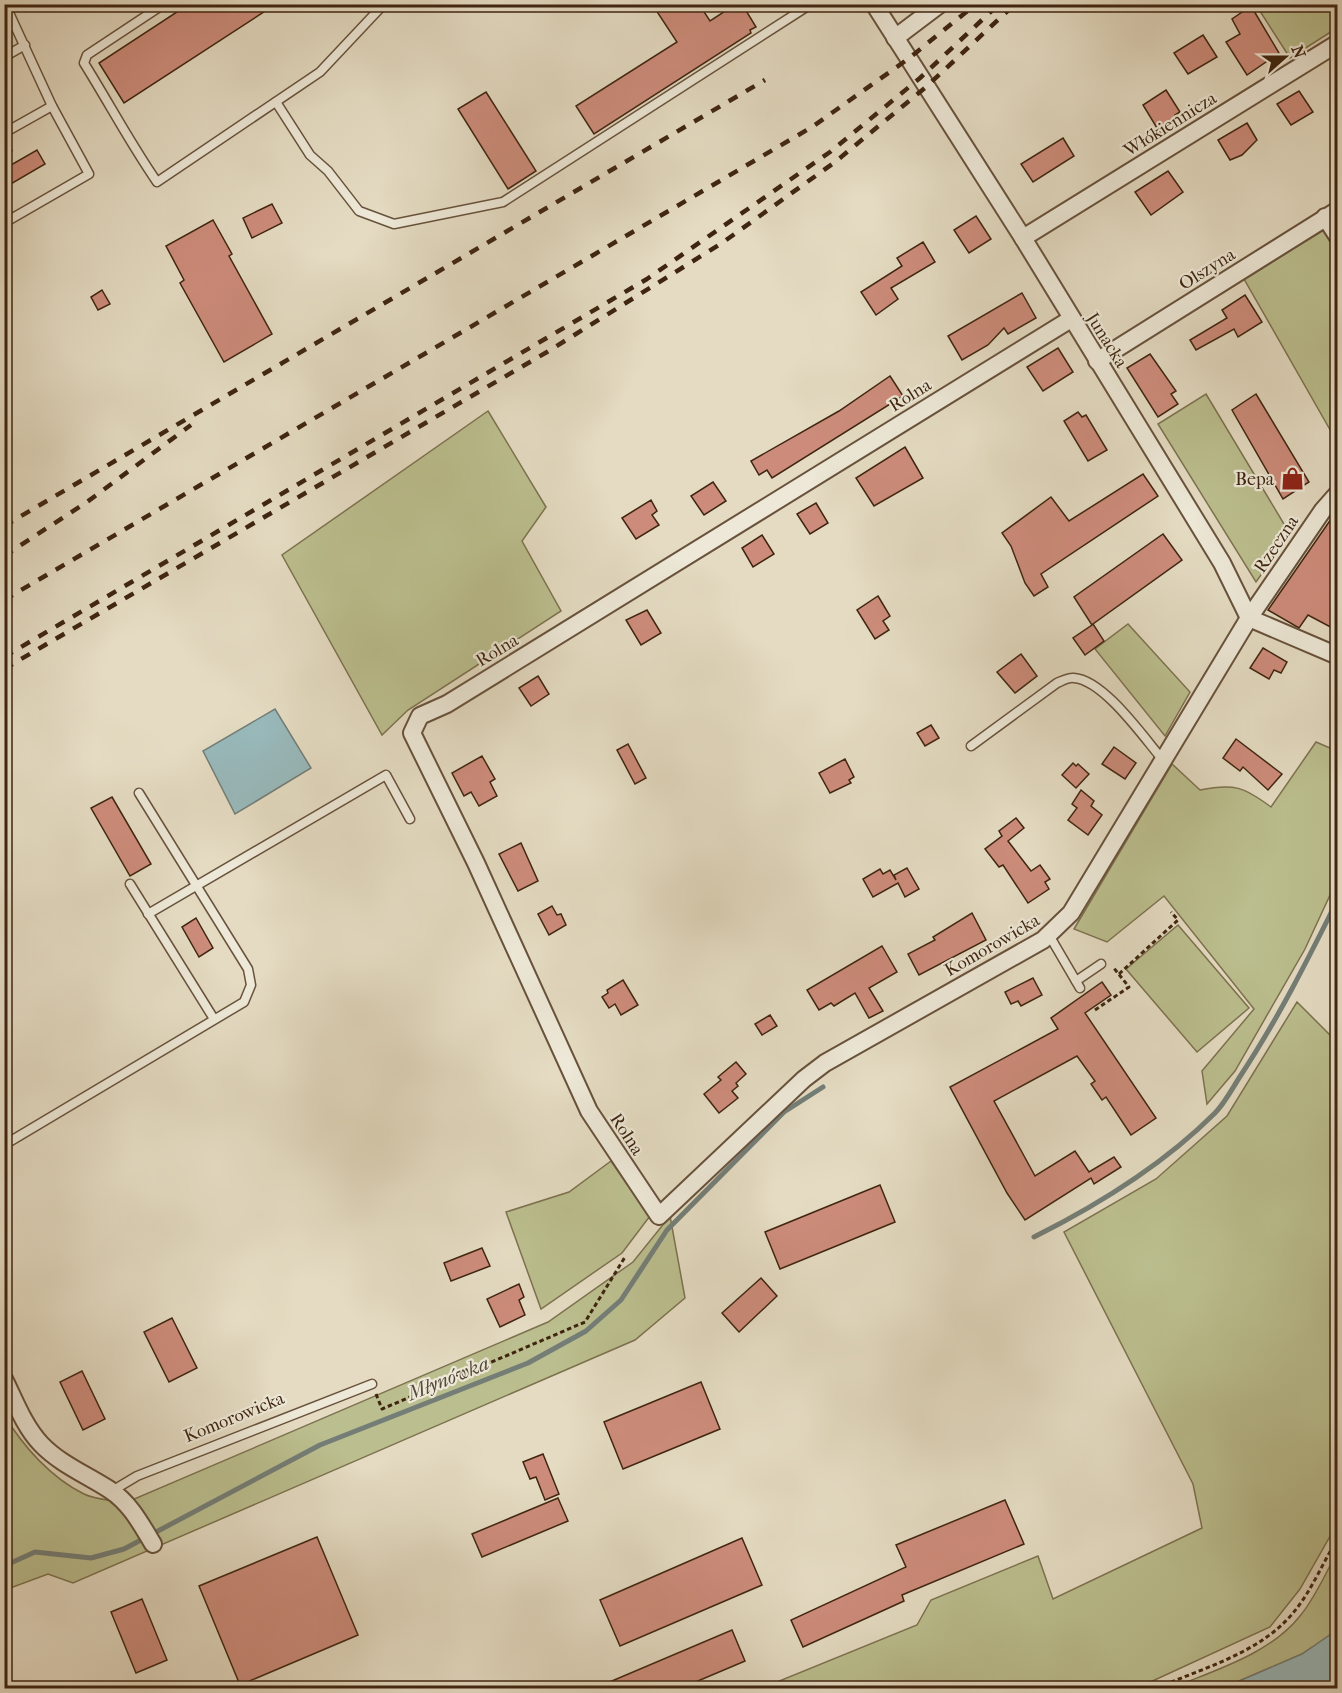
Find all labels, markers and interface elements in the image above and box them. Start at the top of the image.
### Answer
north arrow [1255,27,1315,87]
text: N [1287,43,1310,62]
street label: Włókiennicza [1119,87,1221,162]
street label: Olszyna [1175,244,1240,295]
street label: Junacka [1080,307,1132,372]
street label: Rolna [885,374,936,416]
shop icon: Bepa [1279,466,1305,492]
place label: Bepa [1235,469,1275,490]
street label: Rzeczna [1250,511,1304,577]
street label: Rolna [472,629,523,671]
street label: Komorowicka [941,909,1044,981]
street label: Rolna [605,1109,648,1160]
water label: Młynówka [402,1352,492,1406]
street label: Komorowicka [181,1388,288,1447]

